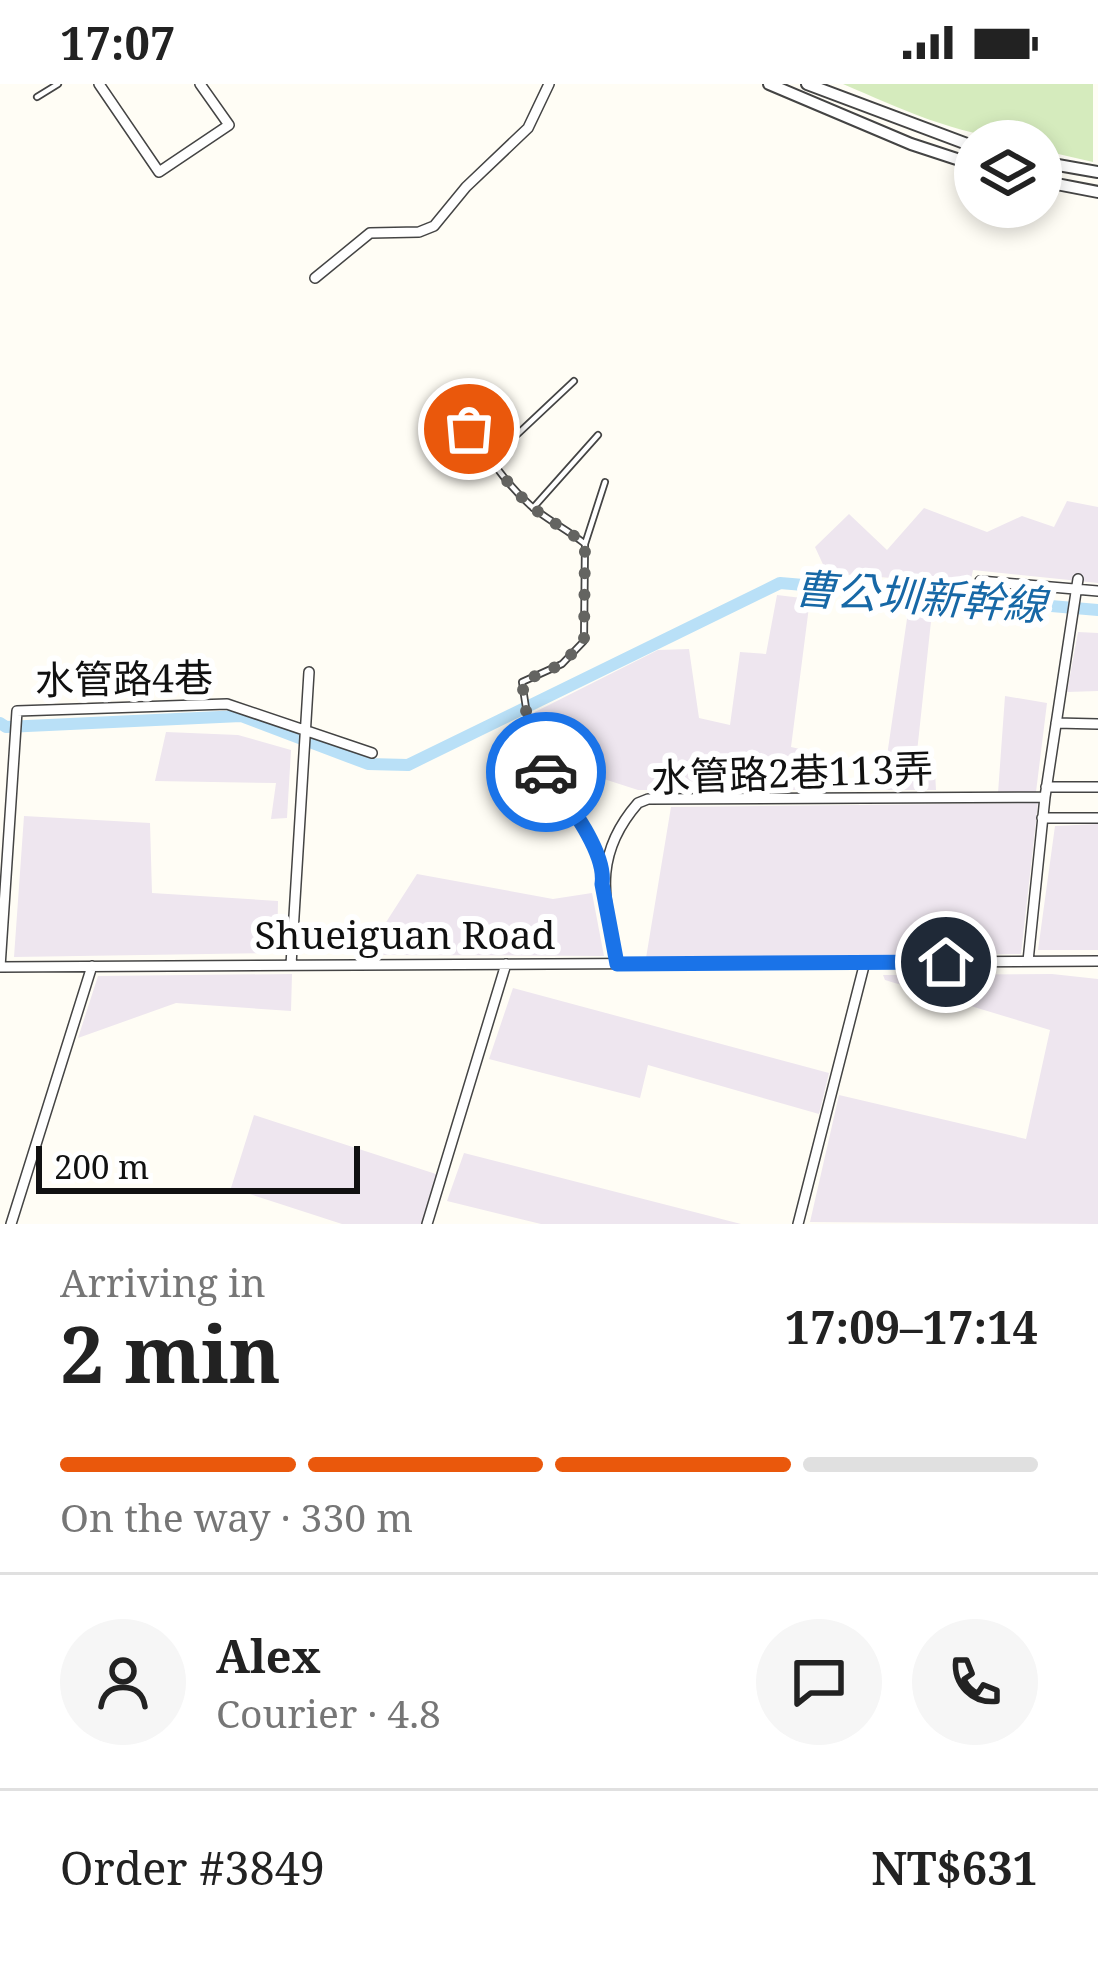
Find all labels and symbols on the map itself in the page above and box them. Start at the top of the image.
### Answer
pin [418,378,520,480]
water label: 曹公圳新幹線 [792,558,1052,633]
street label: 水管路4巷 [35,649,213,706]
courier [486,712,606,832]
street label: 水管路2巷113弄 [650,740,934,803]
street label: Shueiguan Road [254,907,556,960]
pin [895,911,997,1013]
scale bar [36,1140,360,1193]

